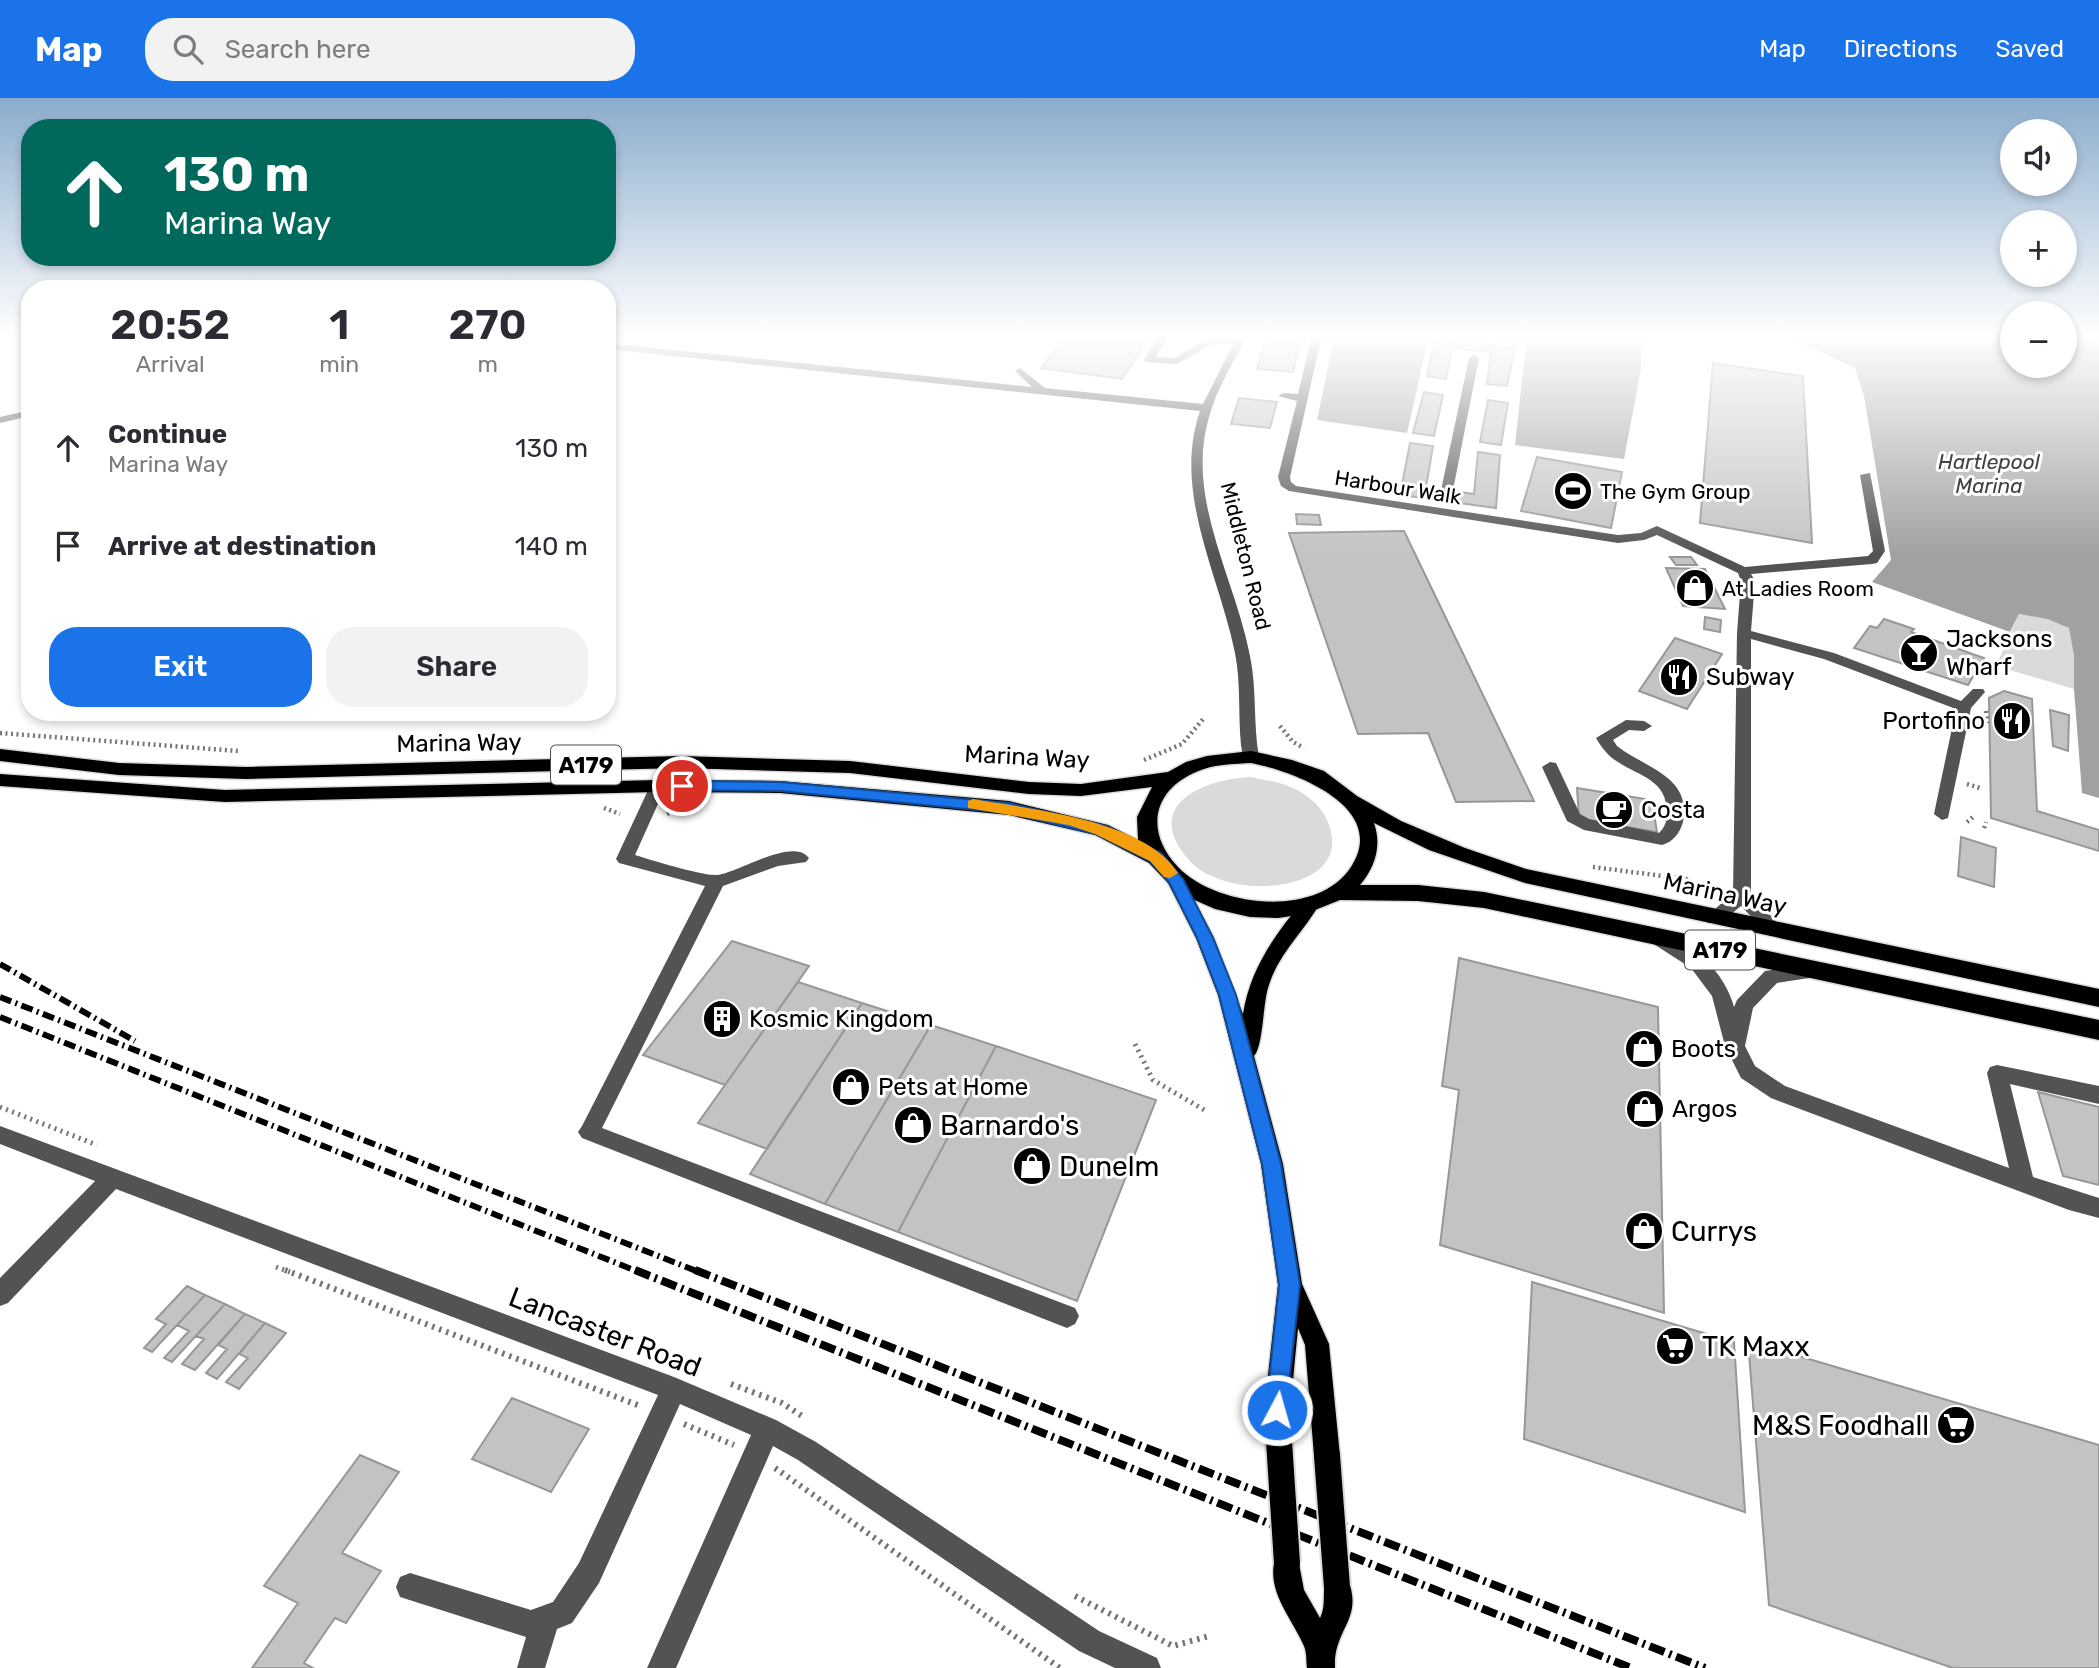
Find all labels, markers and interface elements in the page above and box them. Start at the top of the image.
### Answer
search box [145,18,635,81]
text: Map [35,30,103,69]
icon: search [169,30,207,68]
text: Search here [225,34,370,65]
text: Map [1759,35,1806,63]
text: Directions [1844,35,1957,63]
text: Saved [1995,35,2064,63]
map controls [2000,119,2077,378]
button: sound [2000,119,2077,196]
text: 130 m [164,145,309,203]
icon: ahead [49,147,140,238]
text: Marina Way [164,204,331,242]
button: + [2000,210,2077,287]
text: 20:52 [110,300,230,350]
text: 1 [329,300,349,350]
text: 270 [449,300,527,350]
button: − [2000,301,2077,378]
text: Arrival [136,350,205,378]
text: min [319,350,359,378]
text: m [477,350,498,378]
text: Continue [108,419,227,450]
icon: ahead [49,429,87,467]
text: 130 m [515,433,588,464]
water label: Hartlepool Marina [1938,449,2041,498]
text: Marina Way [108,450,228,478]
street label: Harbour Walk [1333,465,1463,509]
sports icon: The Gym Group [1552,470,1594,512]
street label: Middleton Road [1216,479,1276,633]
place label: The Gym Group [1600,479,1750,504]
icon: arrive [49,527,87,565]
text: Arrive at destination [108,531,376,562]
text: 140 m [515,531,588,562]
shop icon: At Ladies Room [1674,567,1716,609]
place label: At Ladies Room [1722,576,1874,601]
place label: Jacksons Wharf [1946,625,2053,681]
button: Exit [49,627,312,707]
button: Share [326,627,588,707]
bar icon: Jacksons Wharf [1898,632,1940,674]
restaurant icon: Subway [1658,656,1700,698]
place label: Subway [1706,663,1794,691]
restaurant icon: Portofino [1991,700,2033,742]
place label: Portofino [1882,707,1985,735]
street label: Marina Way [396,728,522,758]
street label: Marina Way [964,740,1090,774]
road number: A179 [551,746,621,785]
pin [652,756,712,816]
icon: arrive [663,767,701,805]
cafe icon: Costa [1593,789,1635,831]
place label: Costa [1641,796,1706,824]
street label: Marina Way [1661,867,1789,921]
road number: A179 [1685,930,1755,970]
building icon: Kosmic Kingdom [701,998,743,1040]
place label: Kosmic Kingdom [749,1005,934,1033]
shop icon: Boots [1623,1028,1665,1070]
place label: Boots [1671,1035,1736,1063]
shop icon: Pets at Home [830,1066,872,1108]
place label: Pets at Home [878,1073,1028,1101]
shop icon: Argos [1624,1088,1666,1130]
place label: Argos [1672,1095,1737,1123]
shop icon: Barnardo's [892,1104,934,1146]
place label: Barnardo's [940,1109,1079,1142]
shop icon: Dunelm [1011,1145,1053,1187]
place label: Dunelm [1059,1150,1160,1183]
shop icon: Currys [1623,1210,1665,1252]
place label: Currys [1671,1215,1757,1248]
street label: Lancaster Road [504,1280,706,1384]
supermarket icon: TK Maxx [1654,1325,1696,1367]
place label: TK Maxx [1702,1330,1810,1363]
position arrow [1240,1373,1314,1447]
supermarket icon: M&S Foodhall [1935,1404,1977,1446]
place label: M&S Foodhall [1752,1409,1929,1442]

